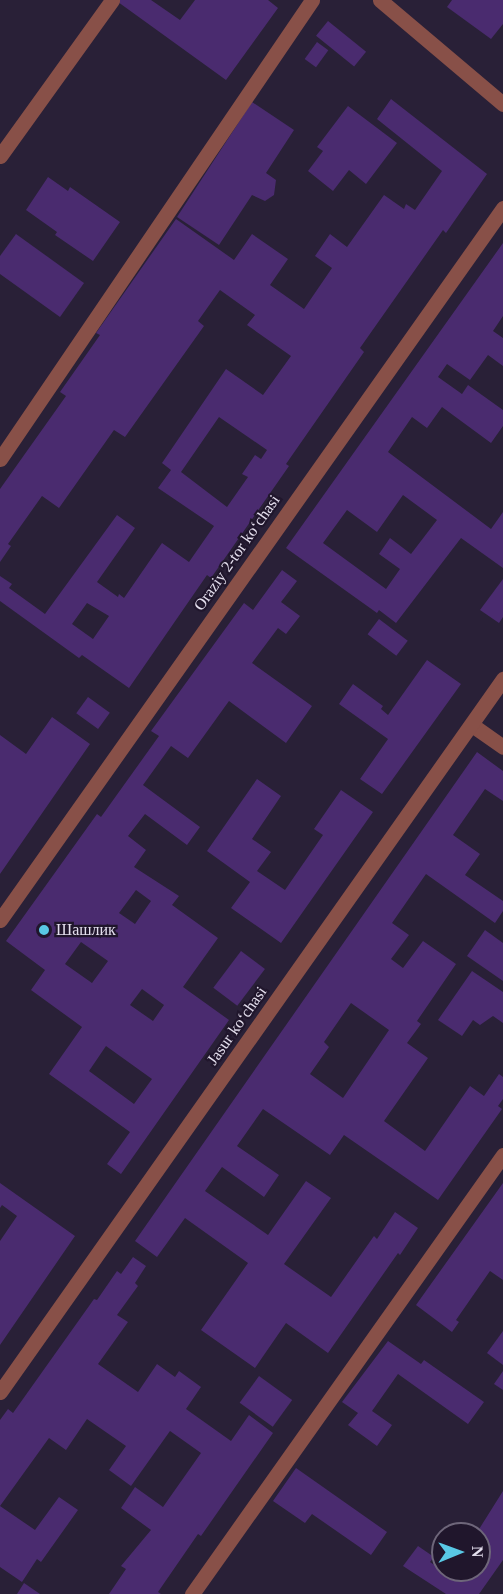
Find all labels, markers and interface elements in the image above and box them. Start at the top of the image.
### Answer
street label: Oraziy 2-tor koʻchasi [190,491,284,615]
place label: Шашлик [56,920,116,940]
marker: Шашлик [37,923,51,937]
street label: Jasur koʻchasi [203,983,271,1069]
north arrow [431,1522,491,1582]
text: N [469,1546,486,1558]

